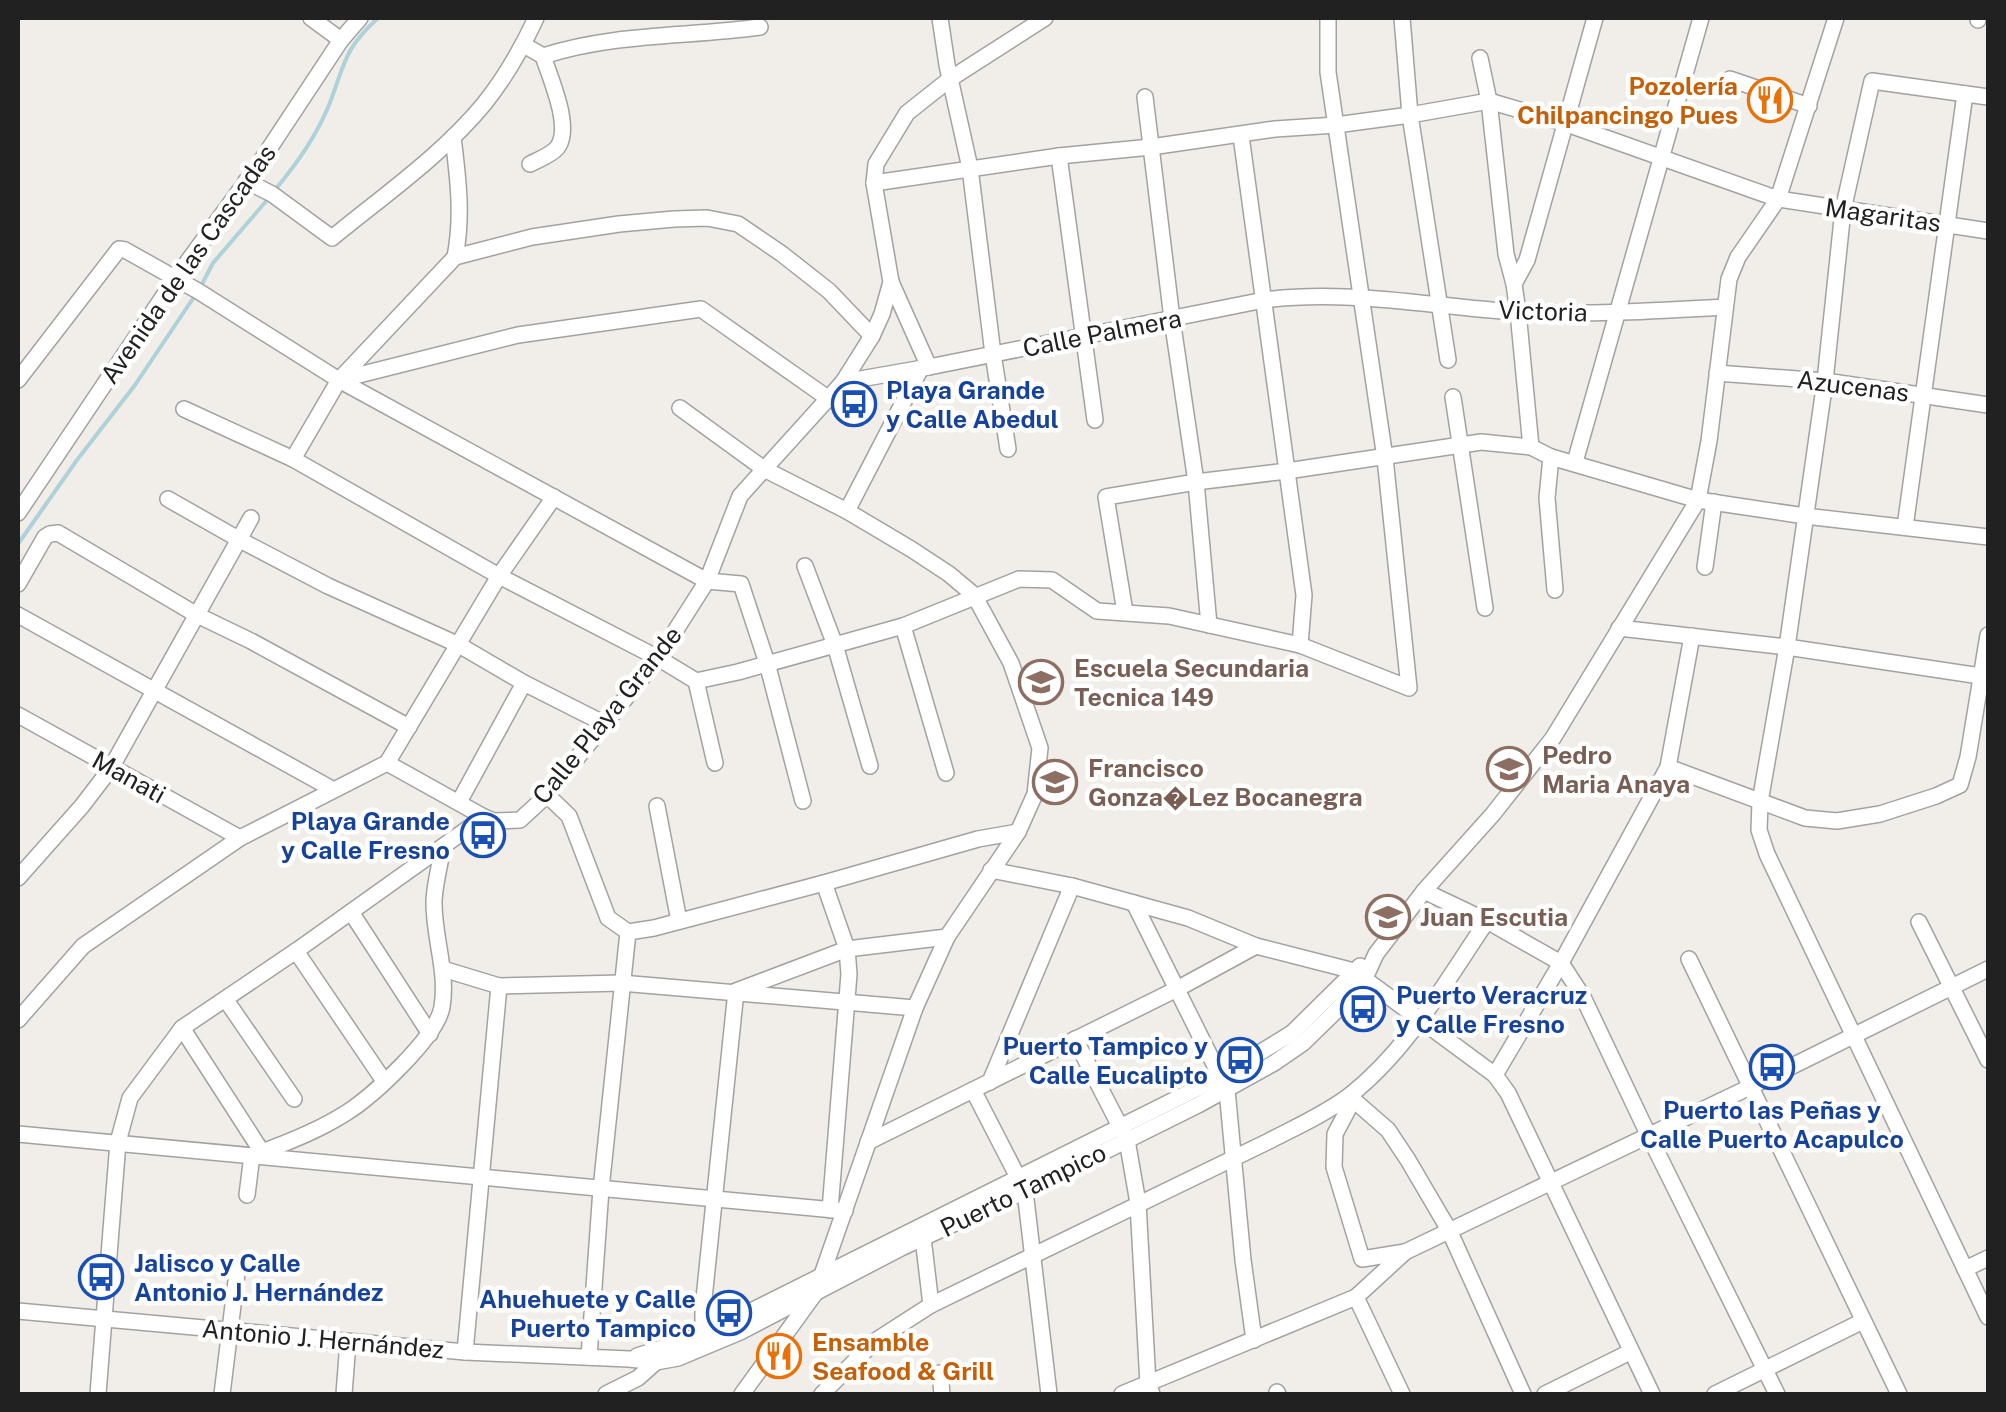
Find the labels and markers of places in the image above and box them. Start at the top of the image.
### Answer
place label: Pozolería Chilpancingo Pues [1517,71,1738,130]
restaurant icon: Pozolería Chilpancingo Pues [1747,77,1793,123]
place label: Playa Grande y Calle Abedul [886,375,1059,434]
bus stop icon: Playa Grande y Calle Abedul [831,381,877,427]
place label: Escuela Secundaria Tecnica 149 [1074,653,1309,712]
school or university icon: Escuela Secundaria Tecnica 149 [1018,659,1064,705]
place label: Pedro Maria Anaya [1542,740,1690,799]
school or university icon: Pedro Maria Anaya [1486,746,1532,792]
place label: Francisco Gonza�Lez Bocanegra [1088,753,1363,812]
school or university icon: Francisco Gonza�Lez Bocanegra [1032,759,1078,805]
place label: Playa Grande y Calle Fresno [281,806,450,865]
bus stop icon: Playa Grande y Calle Fresno [460,812,506,858]
school or university icon: Juan Escutia [1365,894,1411,940]
place label: Juan Escutia [1420,902,1568,932]
place label: Puerto Veracruz y Calle Fresno [1396,980,1587,1039]
bus stop icon: Puerto Veracruz y Calle Fresno [1340,986,1386,1032]
place label: Puerto Tampico y Calle Eucalipto [1002,1031,1208,1090]
bus stop icon: Puerto Tampico y Calle Eucalipto [1217,1037,1263,1083]
bus stop icon: Puerto las Peñas y Calle Puerto Acapulco [1749,1044,1795,1090]
place label: Puerto las Peñas y Calle Puerto Acapulco [1640,1095,1904,1154]
place label: Jalisco y Calle Antonio J. Hernández [134,1248,383,1307]
bus stop icon: Jalisco y Calle Antonio J. Hernández [78,1254,124,1300]
place label: Ahuehuete y Calle Puerto Tampico [479,1284,696,1343]
bus stop icon: Ahuehuete y Calle Puerto Tampico [706,1290,752,1336]
place label: Ensamble Seafood & Grill [812,1327,994,1386]
restaurant icon: Ensamble Seafood & Grill [756,1333,802,1379]

